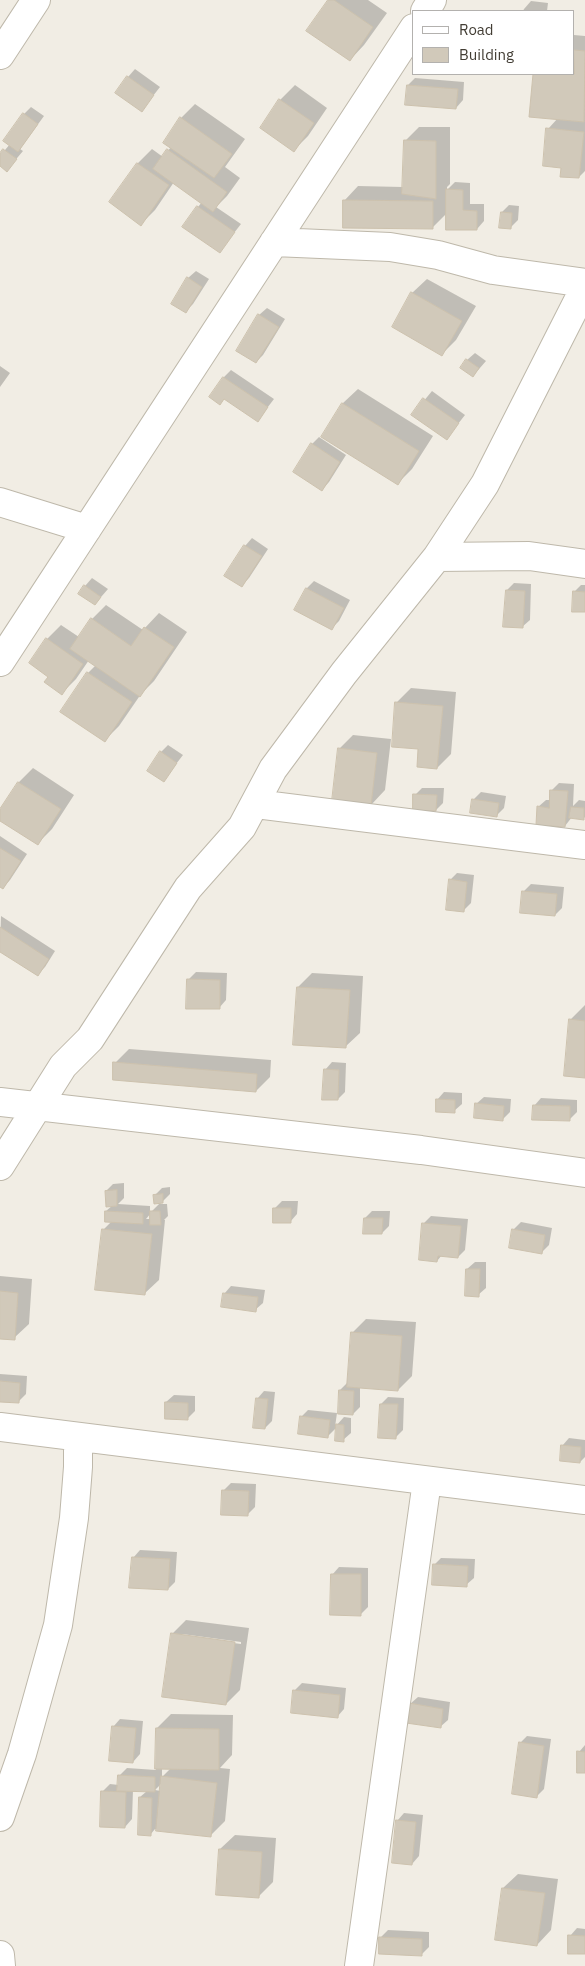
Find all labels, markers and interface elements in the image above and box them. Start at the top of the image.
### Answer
legend [412,10,575,75]
text: Road [459,20,494,39]
text: Building [459,45,514,64]

